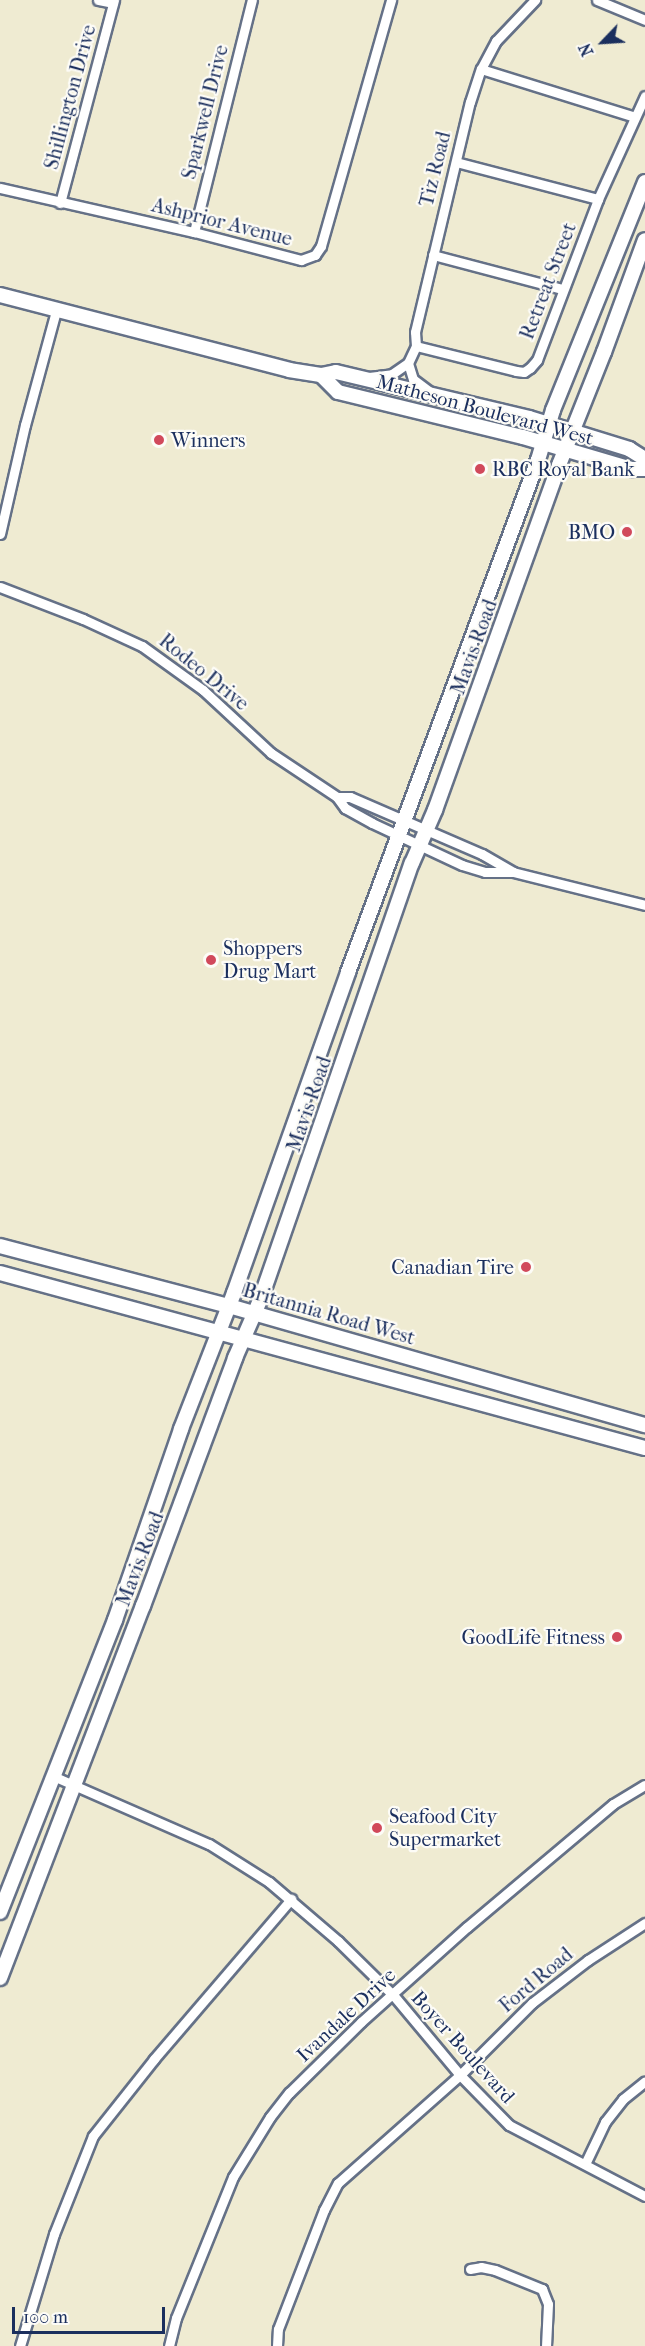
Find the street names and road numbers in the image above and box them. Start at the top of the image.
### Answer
street label: Shillington Drive [39,22,101,172]
street label: Sparkwell Drive [177,42,233,182]
street label: Tiz Road [414,129,456,209]
street label: Ashprior Avenue [149,193,295,251]
street label: Retreat Street [515,219,581,343]
street label: Matheson Boulevard West [374,369,596,451]
street label: Mavis Road [446,596,502,698]
street label: Rodeo Drive [154,629,254,715]
street label: Mavis Road [281,1053,337,1155]
street label: Britannia Road West [240,1278,418,1350]
street label: Mavis Road [111,1508,169,1610]
street label: Ford Road [494,1942,578,2018]
street label: Ivandale Drive [292,1963,400,2067]
street label: Boyer Boulevard [406,1986,520,2108]

